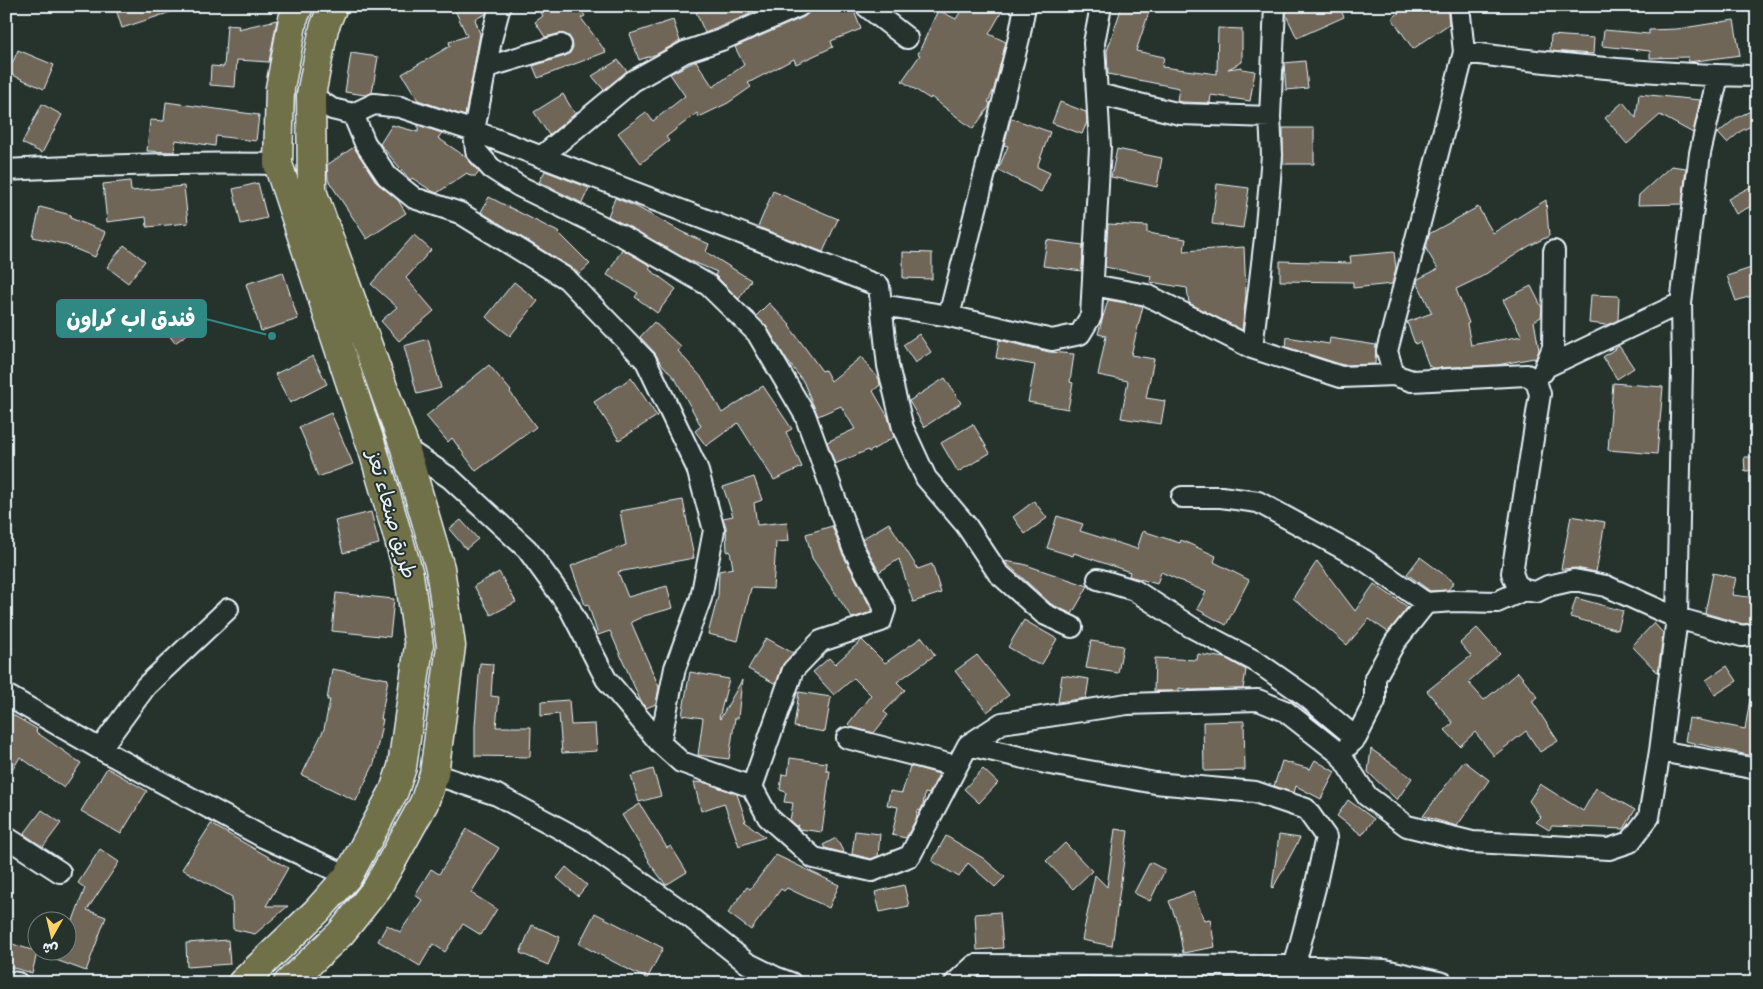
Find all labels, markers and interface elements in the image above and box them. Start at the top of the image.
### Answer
callout: فندق اب كراون [57,300,206,337]
text: فندق اب كراون [66,305,196,337]
street label: طريق صنعاء تعز [357,445,423,583]
north arrow [28,912,78,962]
text: ش [41,936,59,959]

